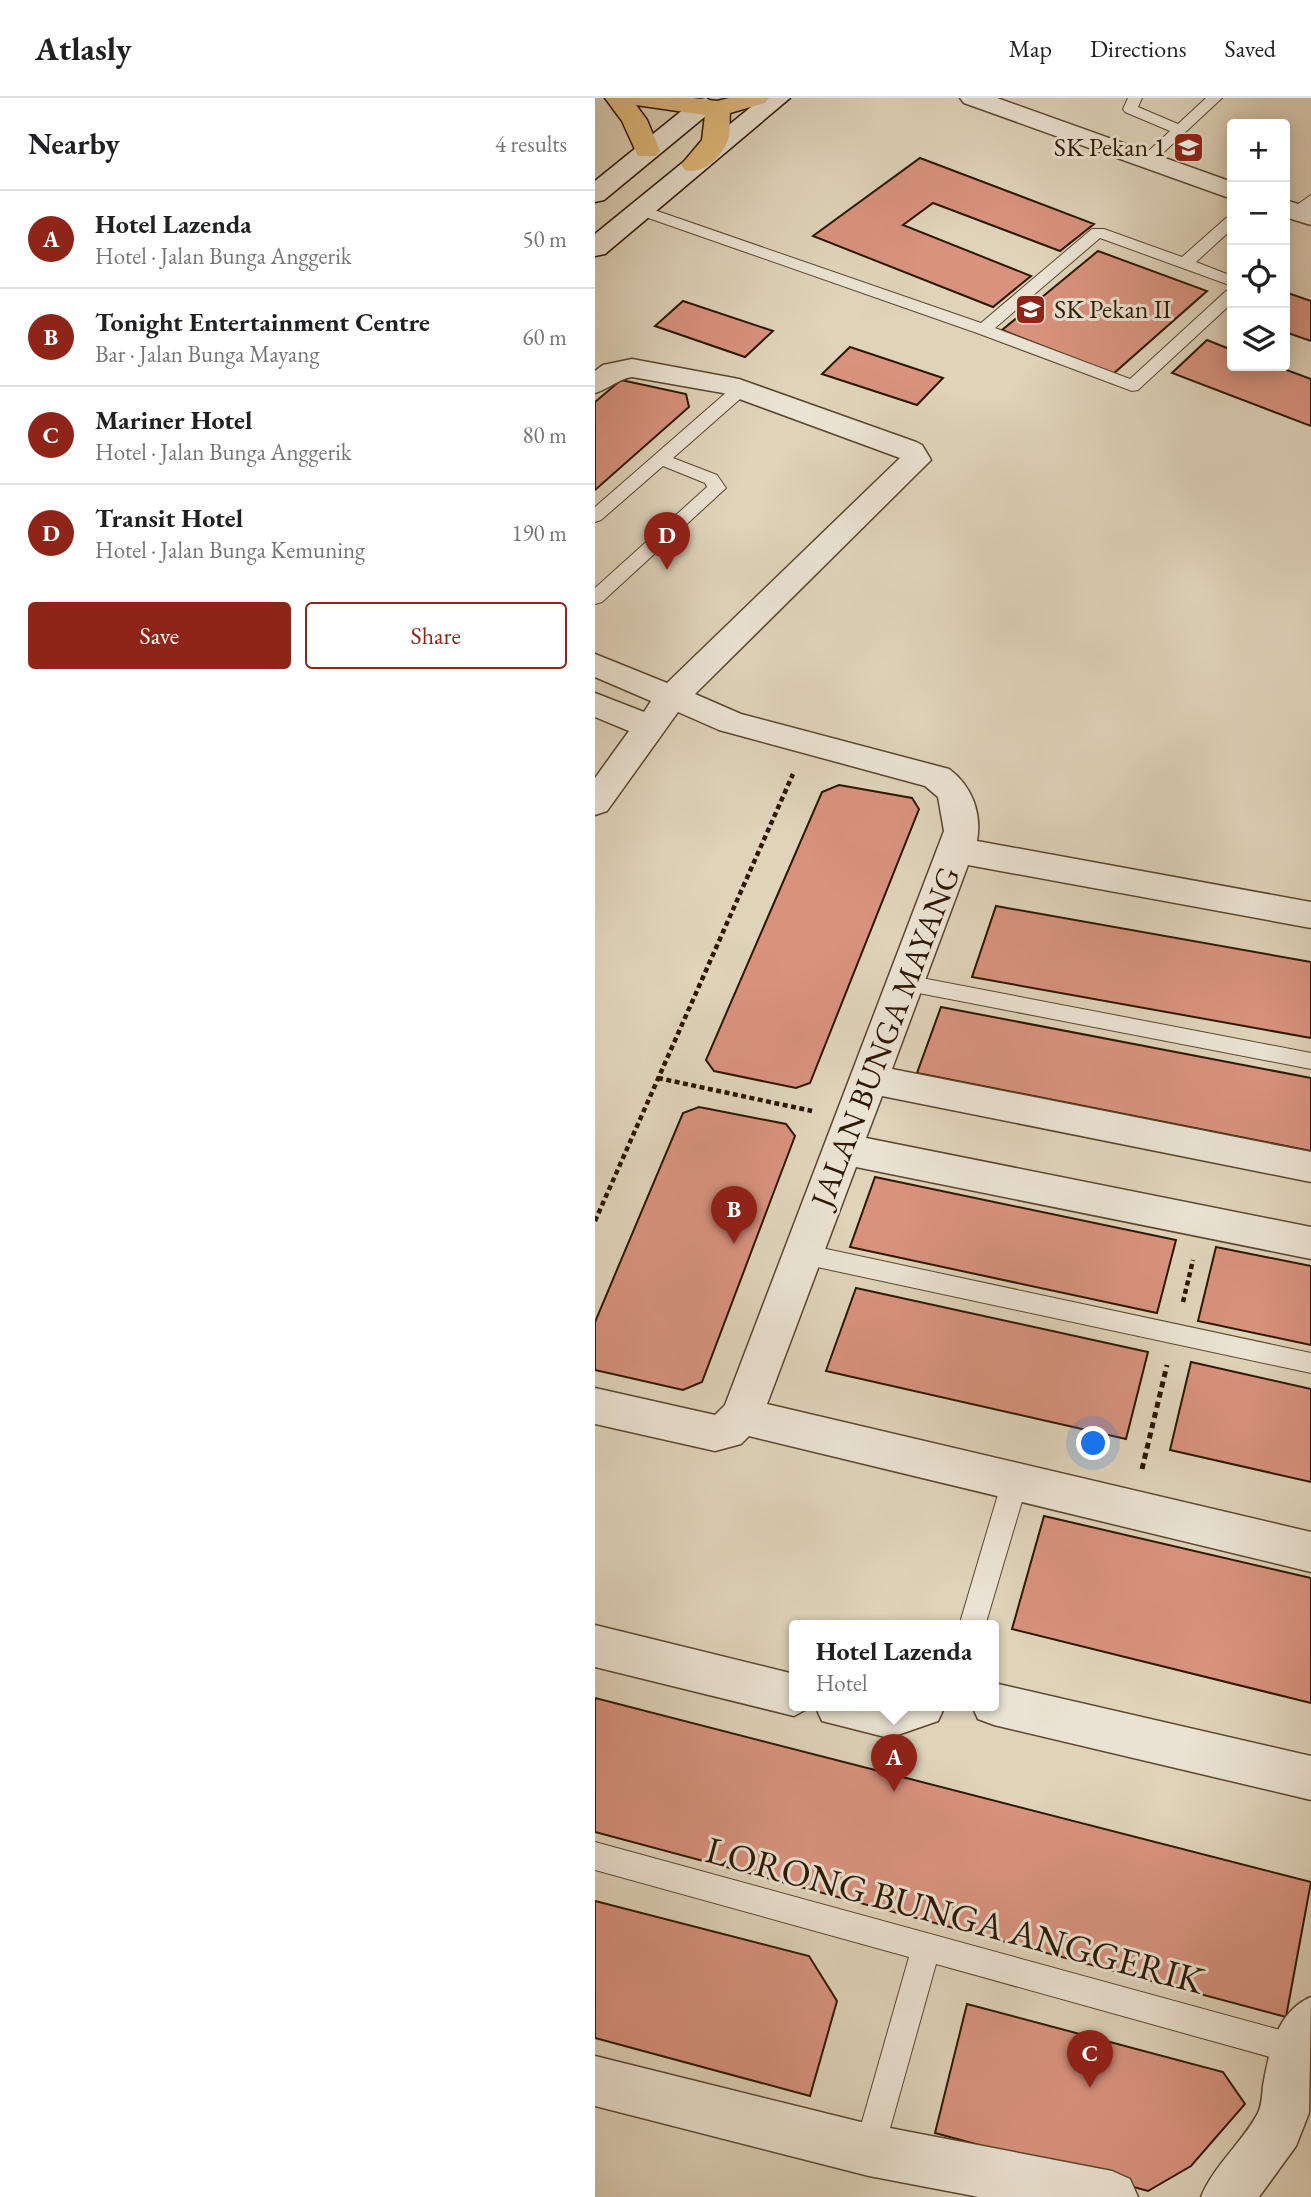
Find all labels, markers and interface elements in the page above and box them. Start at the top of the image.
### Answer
text: Atlasly [35,27,132,70]
text: Map [1009,33,1052,64]
text: Directions [1090,33,1187,64]
text: Saved [1225,33,1276,64]
map controls [1227,119,1290,371]
button: + [1227,119,1290,182]
text: Nearby [28,124,120,163]
text: 4 results [495,129,567,159]
place label: SK Pekan 1 [1054,130,1166,164]
school or university icon: SK Pekan 1 [1172,130,1206,164]
button: − [1227,182,1290,245]
text: Hotel Lazenda [95,207,252,241]
text: A [43,224,59,254]
text: 50 m [522,224,567,254]
text: Hotel · Jalan Bunga Anggerik [95,241,352,271]
button: locate [1227,245,1290,308]
school or university icon: SK Pekan II [1014,292,1048,326]
place label: SK Pekan II [1054,292,1172,326]
text: Tonight Entertainment Centre [95,305,430,339]
button: layers [1227,308,1290,371]
text: B [44,322,58,352]
text: 60 m [522,322,567,352]
text: Bar · Jalan Bunga Mayang [95,339,319,369]
text: Mariner Hotel [95,403,252,437]
text: C [43,420,59,450]
text: 80 m [522,420,567,450]
text: Hotel · Jalan Bunga Anggerik [95,437,352,467]
text: Transit Hotel [95,501,243,535]
pin: D [644,512,690,570]
text: D [42,518,60,548]
text: 190 m [511,518,567,548]
text: Hotel · Jalan Bunga Kemuning [95,535,365,565]
button: Save [28,602,291,669]
button: Share [305,602,567,669]
street label: JALAN BUNGA MAYANG [800,861,969,1216]
pin: B [711,1186,757,1244]
your location [1076,1426,1110,1460]
popup [789,1620,999,1711]
text: Hotel Lazenda [816,1634,972,1668]
text: Hotel [816,1668,867,1698]
pin: A [871,1734,917,1792]
street label: LORONG BUNGA ANGGERIK [701,1824,1211,2005]
pin: C [1067,2030,1113,2088]

